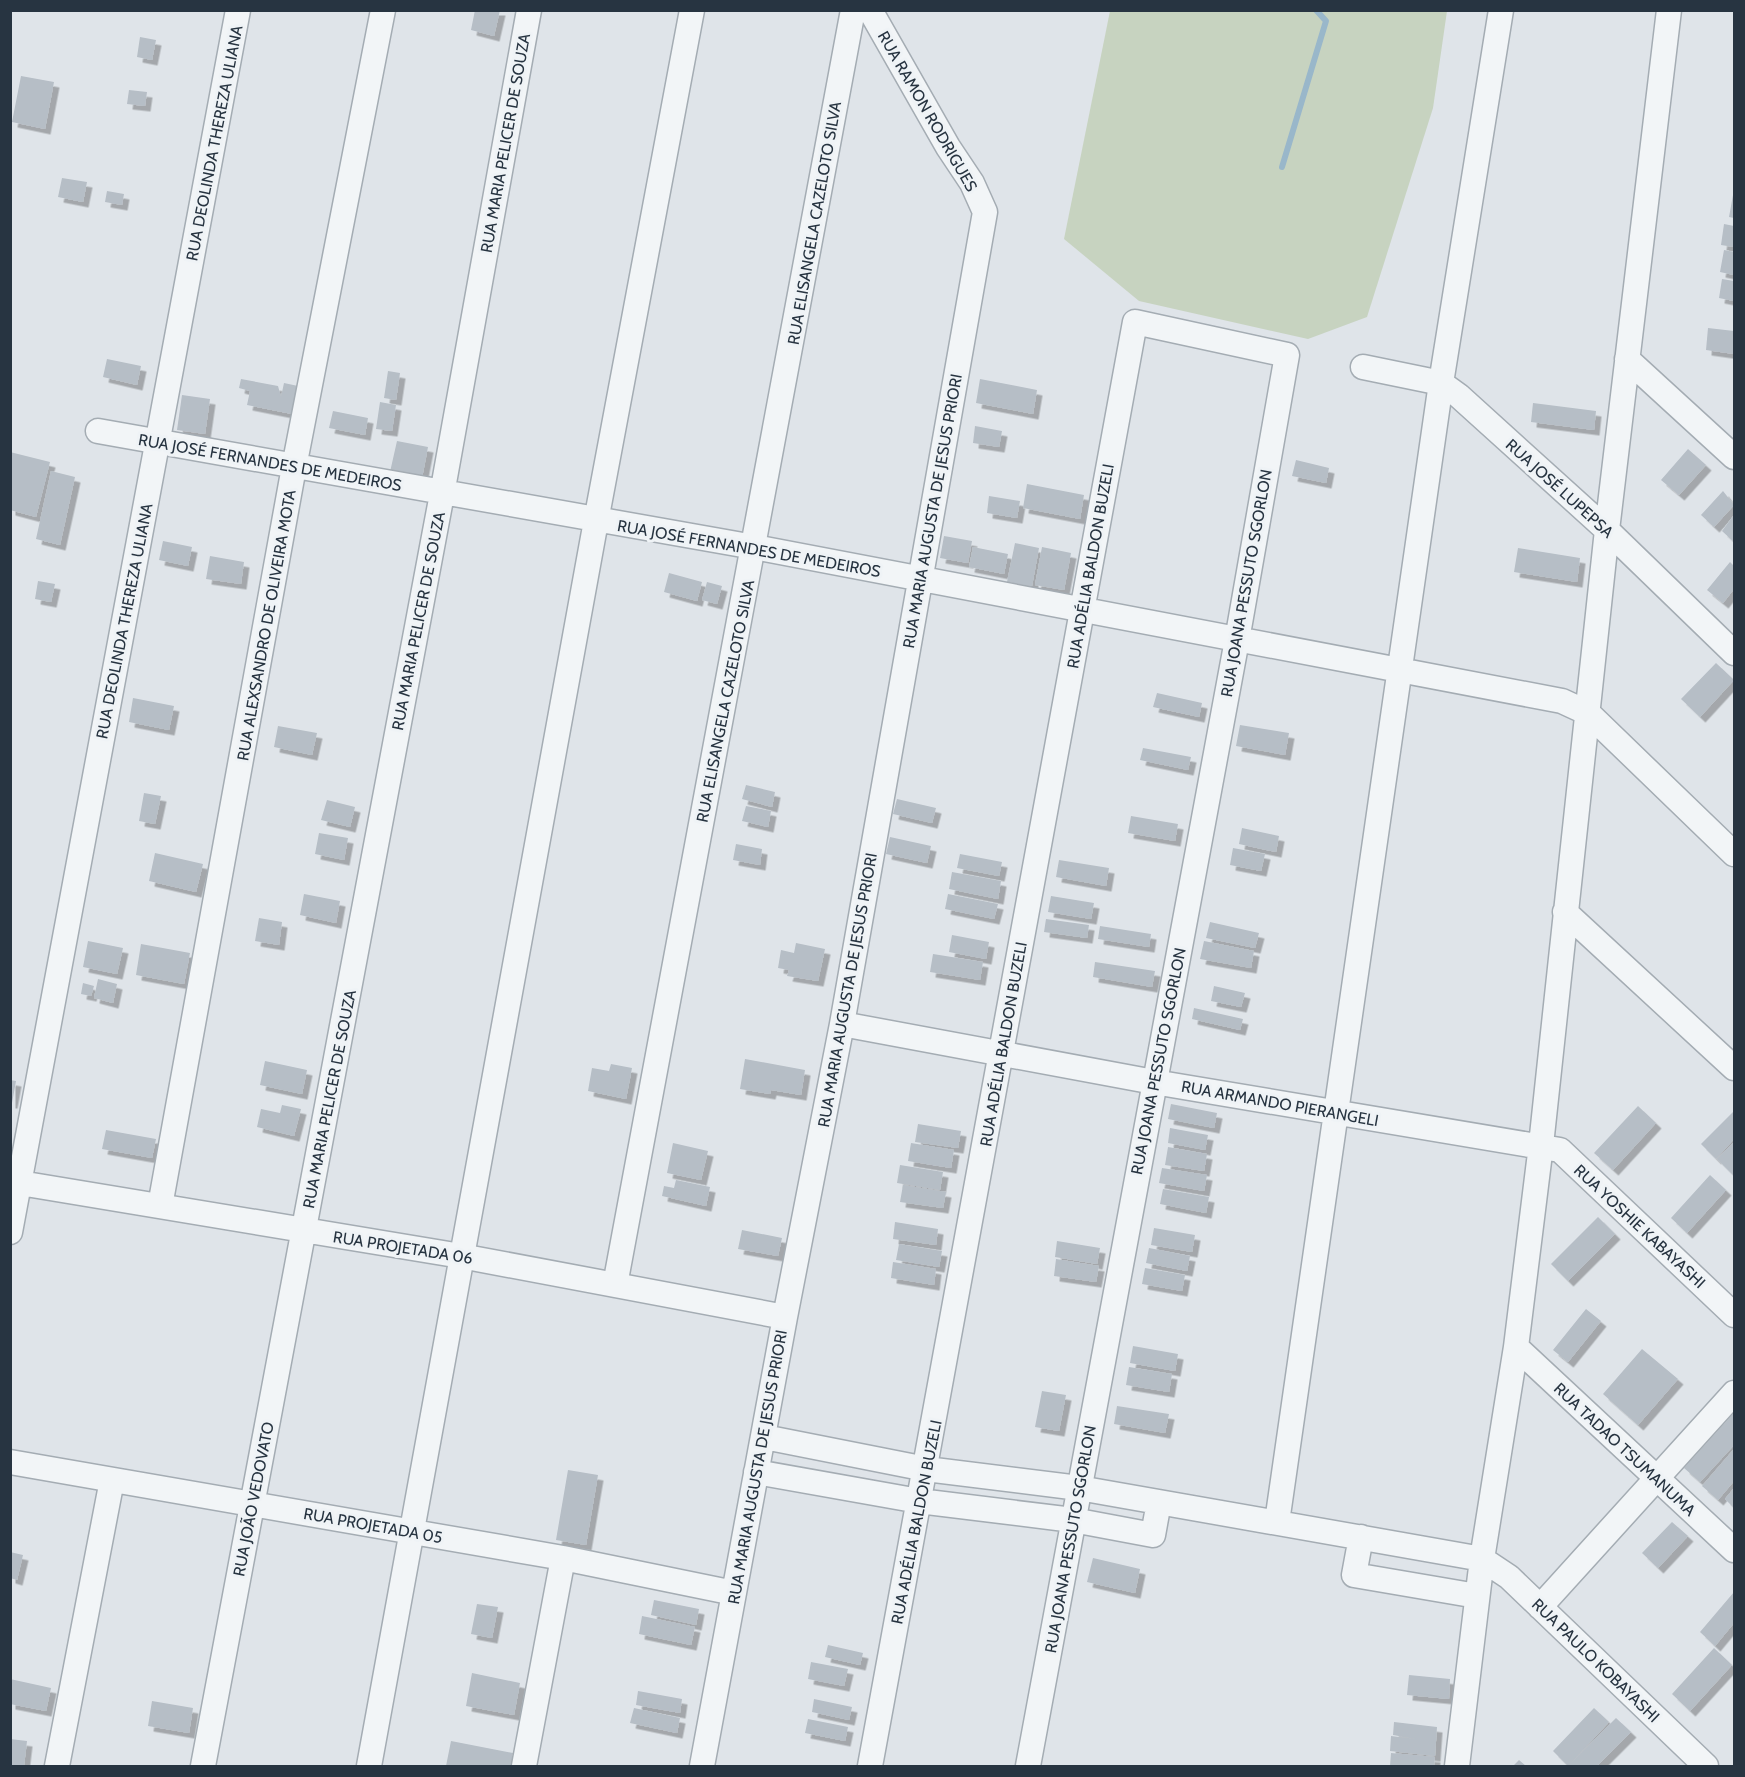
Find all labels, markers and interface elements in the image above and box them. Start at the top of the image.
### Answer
street label: RUA DEOLINDA THEREZA ULIANA [182,24,247,262]
street label: RUA RAMON RODRIGUES [874,28,981,195]
street label: RUA MARIA PELICER DE SOUZA [477,32,534,254]
street label: RUA ELISANGELA CAZELOTO SILVA [784,100,845,346]
street label: RUA MARIA AUGUSTA DE JESUS PRIORI [899,372,966,650]
street label: RUA JOSÉ FERNANDES DE MEDEIROS [137,430,403,495]
street label: RUA JOSÉ LUPEPSA [1502,435,1618,542]
street label: RUA ADÉLIA BALDON BUZELI [1063,462,1118,670]
street label: RUA JOANA PESSUTO SGORLON [1217,468,1276,698]
street label: RUA ALEXSANDRO DE OLIVEIRA MOTA [233,488,300,762]
street label: RUA DEOLINDA THEREZA ULIANA [92,502,157,740]
street label: RUA MARIA PELICER DE SOUZA [388,510,449,732]
street label: RUA JOSÉ FERNANDES DE MEDEIROS [616,516,882,581]
street label: RUA ELISANGELA CAZELOTO SILVA [693,578,758,824]
street label: RUA MARIA AUGUSTA DE JESUS PRIORI [814,851,881,1129]
street label: RUA ADÉLIA BALDON BUZELI [976,940,1031,1148]
street label: RUA JOANA PESSUTO SGORLON [1127,946,1190,1176]
street label: RUA MARIA PELICER DE SOUZA [299,988,360,1210]
street label: RUA ARMANDO PIERANGELI [1180,1077,1380,1130]
street label: RUA YOSHIE KABAYASHI [1570,1161,1709,1292]
street label: RUA PROJETADA 06 [332,1227,474,1268]
street label: RUA MARIA AUGUSTA DE JESUS PRIORI [724,1328,791,1606]
street label: RUA TADAO TSUMANUMA [1550,1379,1700,1520]
street label: RUA ADÉLIA BALDON BUZELI [887,1419,946,1626]
street label: RUA JOÃO VEDOVATO [229,1420,278,1578]
street label: RUA JOANA PESSUTO SGORLON [1041,1424,1100,1654]
street label: RUA PROJETADA 05 [302,1504,444,1547]
street label: RUA PAULO KOBAYASHI [1528,1595,1663,1726]

